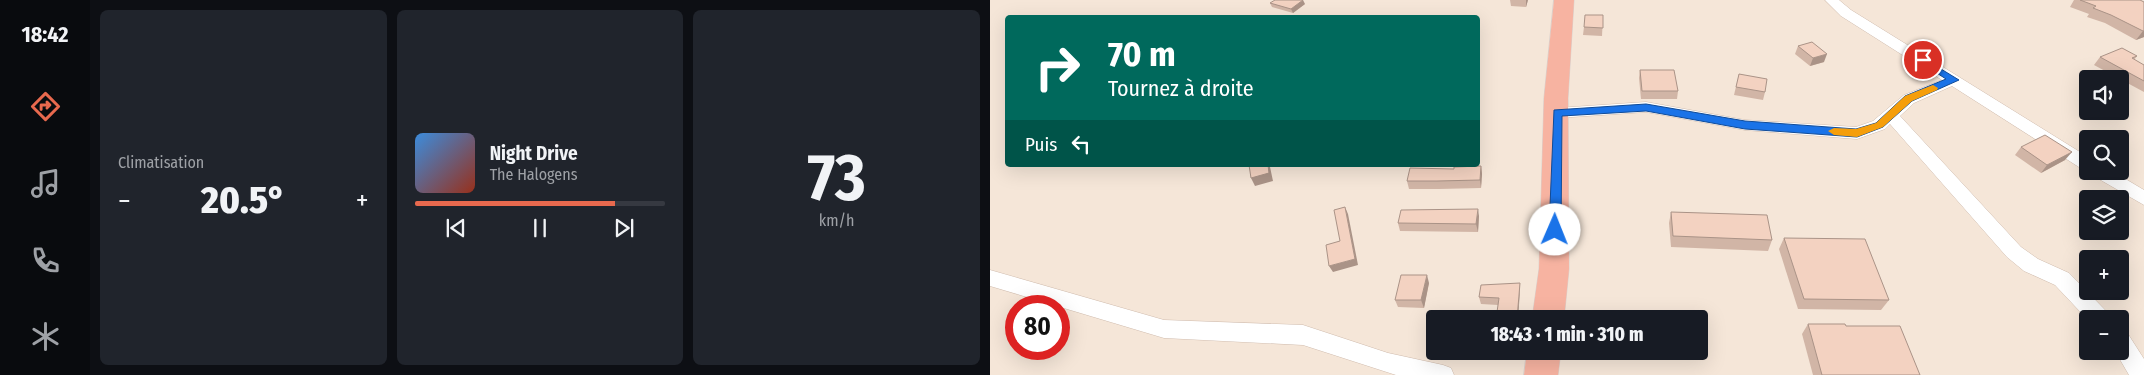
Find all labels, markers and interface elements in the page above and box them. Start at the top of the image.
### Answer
text: 18:42 [21,21,69,48]
text: 70 m [1108,33,1176,75]
icon: right [1025,35,1090,100]
pin [1902,39,1944,81]
icon: arrive [1909,46,1937,74]
map controls [2079,70,2129,360]
button: sound [2079,70,2129,120]
text: Tournez à droite [1108,75,1254,102]
icon: directions [28,89,63,124]
icon: left [1067,130,1095,158]
button: search [2079,130,2129,180]
text: Puis [1025,133,1057,156]
text: 73 [808,139,866,217]
text: Night Drive [490,142,578,165]
text: Climatisation [118,153,204,172]
text: The Halogens [490,165,578,184]
icon: music [28,166,63,201]
text: 20.5° [201,177,286,223]
text: − [118,184,131,217]
text: + [356,184,369,217]
button: layers [2079,190,2129,240]
position arrow [1528,203,1580,255]
text: km/h [819,211,855,230]
icon: previous [442,214,470,242]
icon: pause [526,214,554,242]
icon: next [610,214,638,242]
icon: phone [28,243,63,278]
button: + [2079,250,2129,300]
speed limit sign: 80 [1005,295,1070,360]
button: − [2079,310,2129,360]
icon: climate [28,319,63,354]
text: 18:43 · 1 min · 310 m [1491,323,1643,346]

